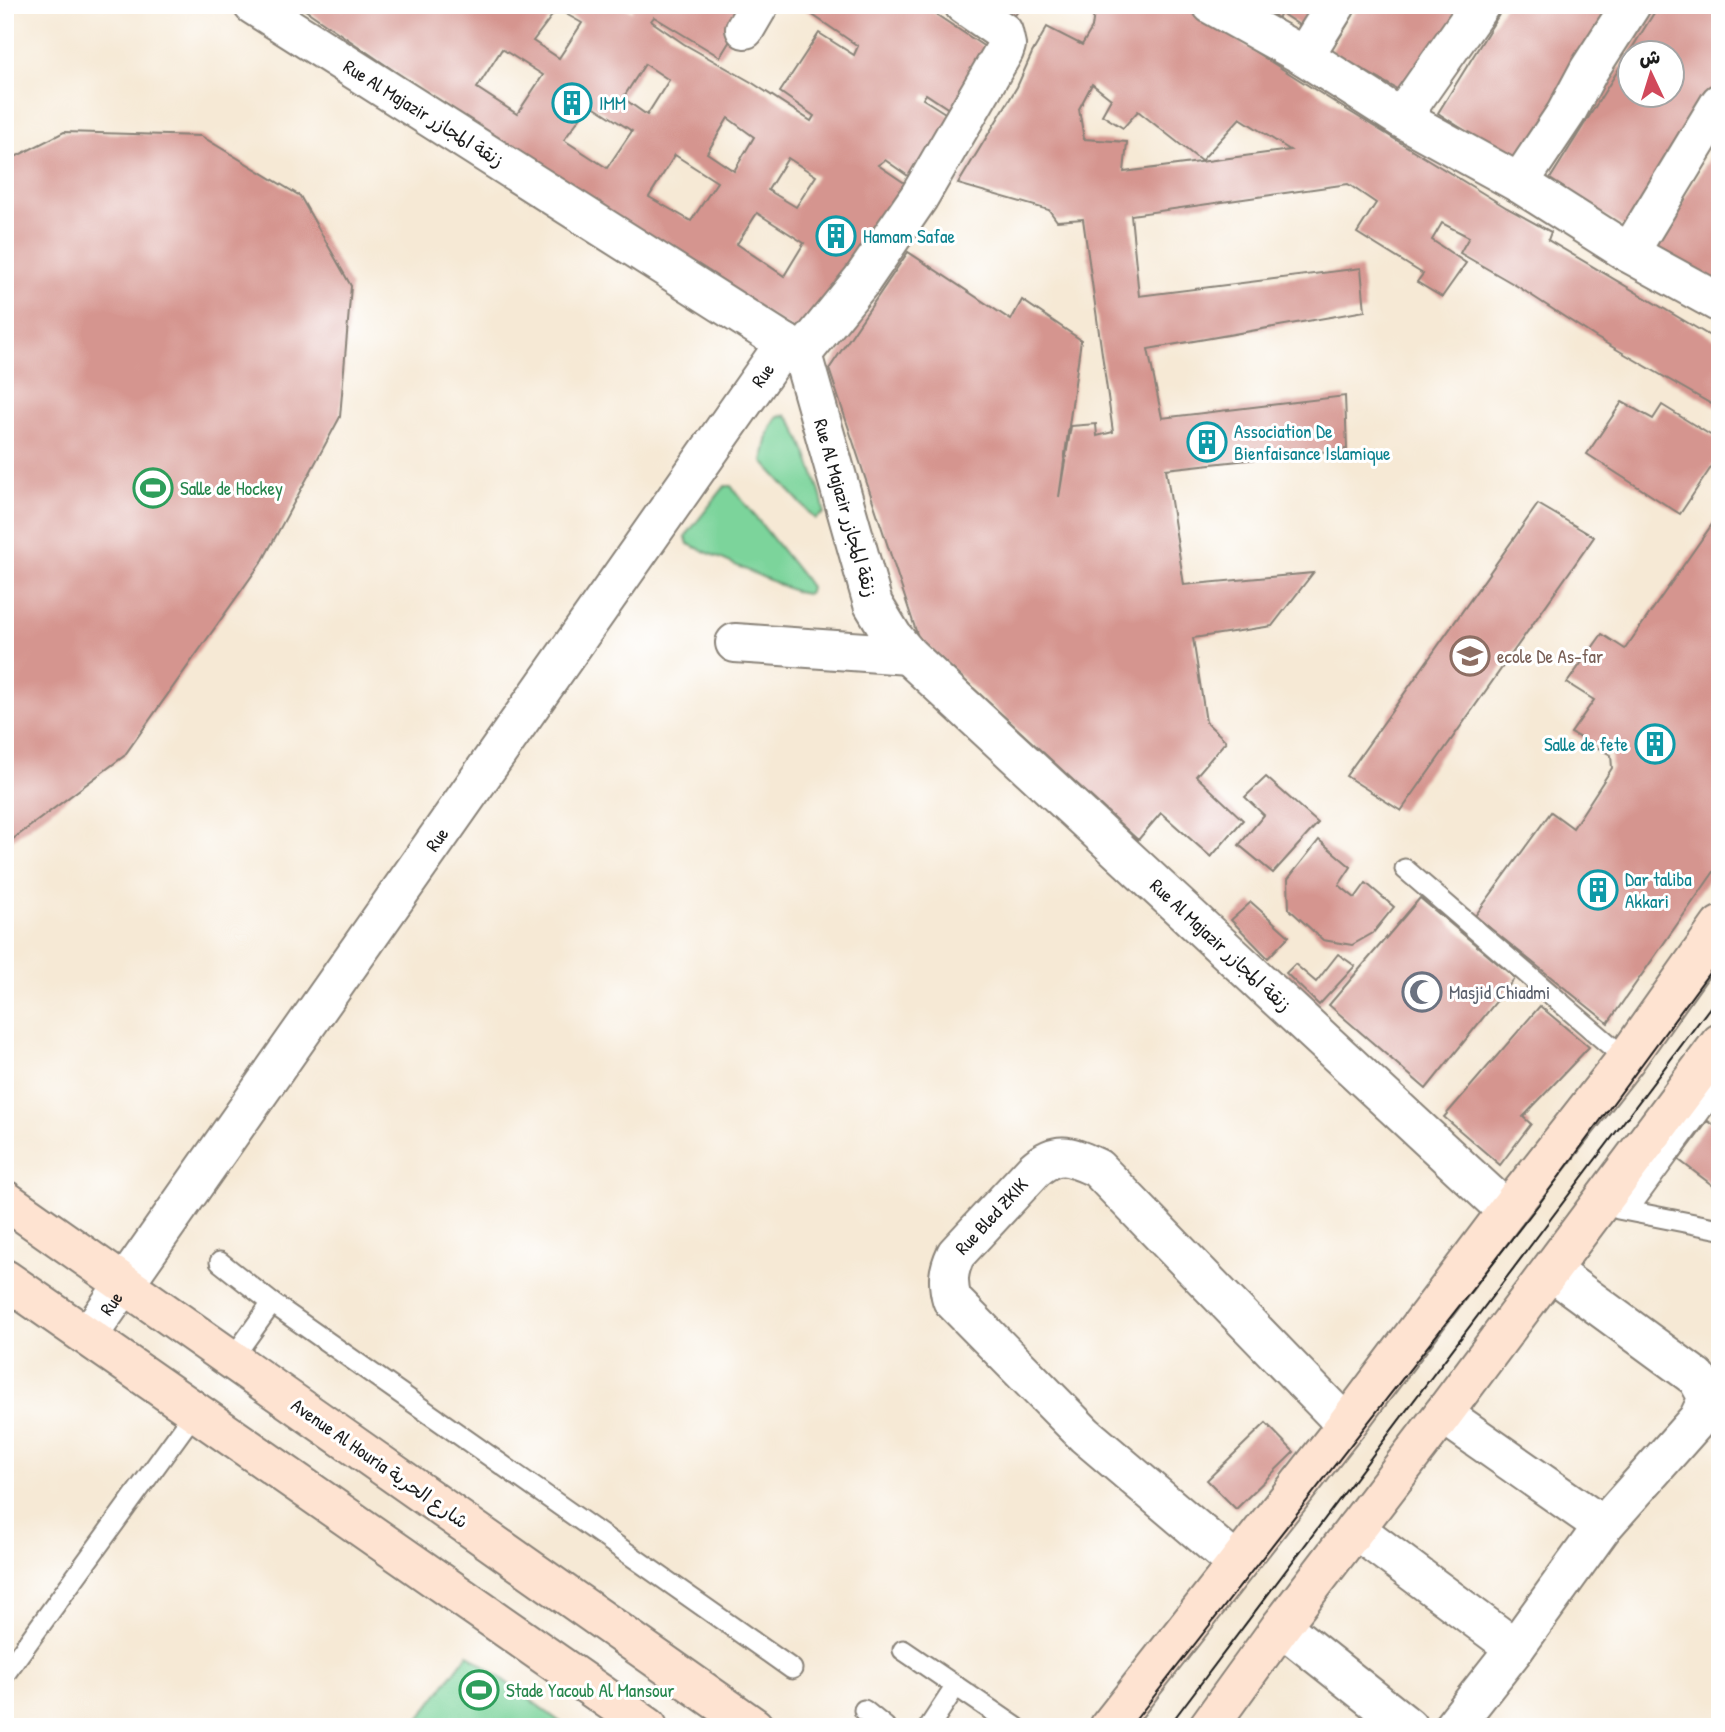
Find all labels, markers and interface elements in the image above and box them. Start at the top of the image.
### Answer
north arrow [1616,38,1686,108]
text: ش [1638,43,1661,71]
street label: Rue Al Majazir زنقة المجازر [339,53,509,173]
building icon: IMM [551,82,593,124]
place label: IMM [599,90,626,116]
building icon: Hamam Safae [815,215,857,257]
place label: Hamam Safae [863,223,955,249]
street label: Rue [745,358,780,392]
street label: Rue Al Majazir زنقة المجازر [808,416,884,600]
place label: Association De Bienfaisance Islamique [1234,418,1391,466]
building icon: Association De Bienfaisance Islamique [1186,421,1228,463]
sports icon: Salle de Hockey [132,467,174,509]
place label: Salle de Hockey [180,475,283,501]
school or university icon: ecole De As-far [1449,635,1491,677]
place label: ecole De As-far [1497,643,1604,669]
building icon: Salle de fete [1634,723,1676,765]
place label: Salle de fete [1544,731,1628,757]
street label: Rue [419,822,454,856]
place label: Dar taliba Akkari [1625,866,1692,914]
building icon: Dar taliba Akkari [1577,869,1619,911]
street label: Rue Al Majazir زنقة المجازر [1145,873,1297,1017]
mosque icon: Masjid Chiadmi [1401,971,1443,1013]
place label: Masjid Chiadmi [1449,979,1550,1005]
street label: Rue Bled ZKIK [949,1172,1034,1260]
street label: Rue [93,1286,129,1320]
street label: Avenue Al Houria شارع الحرية [286,1392,474,1535]
sports icon: Stade Yacoub Al Mansour [458,1669,500,1711]
place label: Stade Yacoub Al Mansour [506,1677,675,1703]

